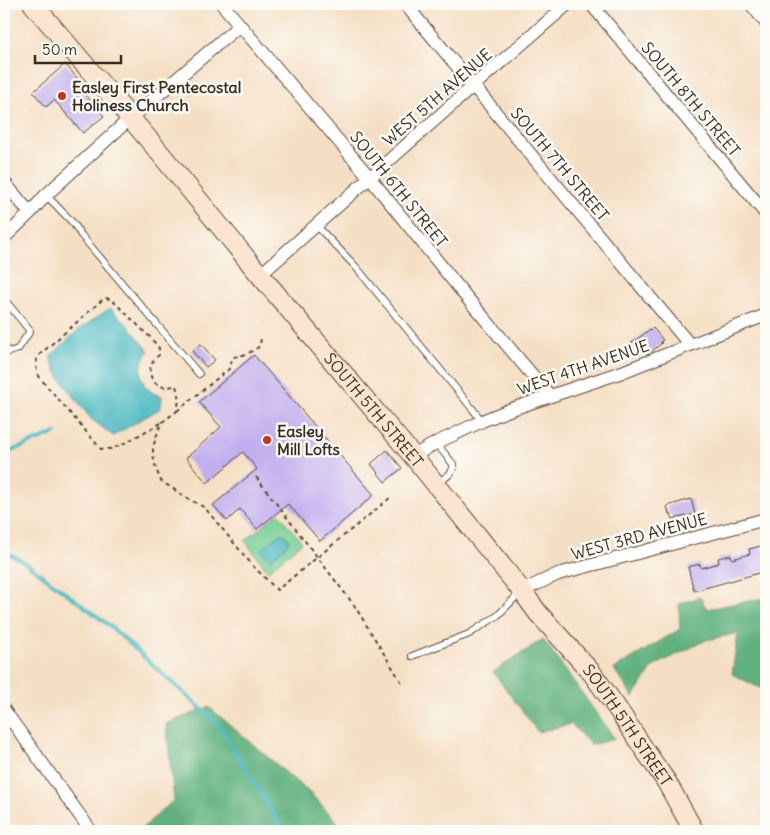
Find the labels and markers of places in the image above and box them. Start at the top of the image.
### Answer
place label: Easley First Pentecostal Holiness Church [72,77,241,115]
marker: Easley First Pentecostal Holiness Church [56,90,68,102]
place label: Easley Mill Lofts [277,421,340,459]
marker: Easley Mill Lofts [261,434,273,446]

